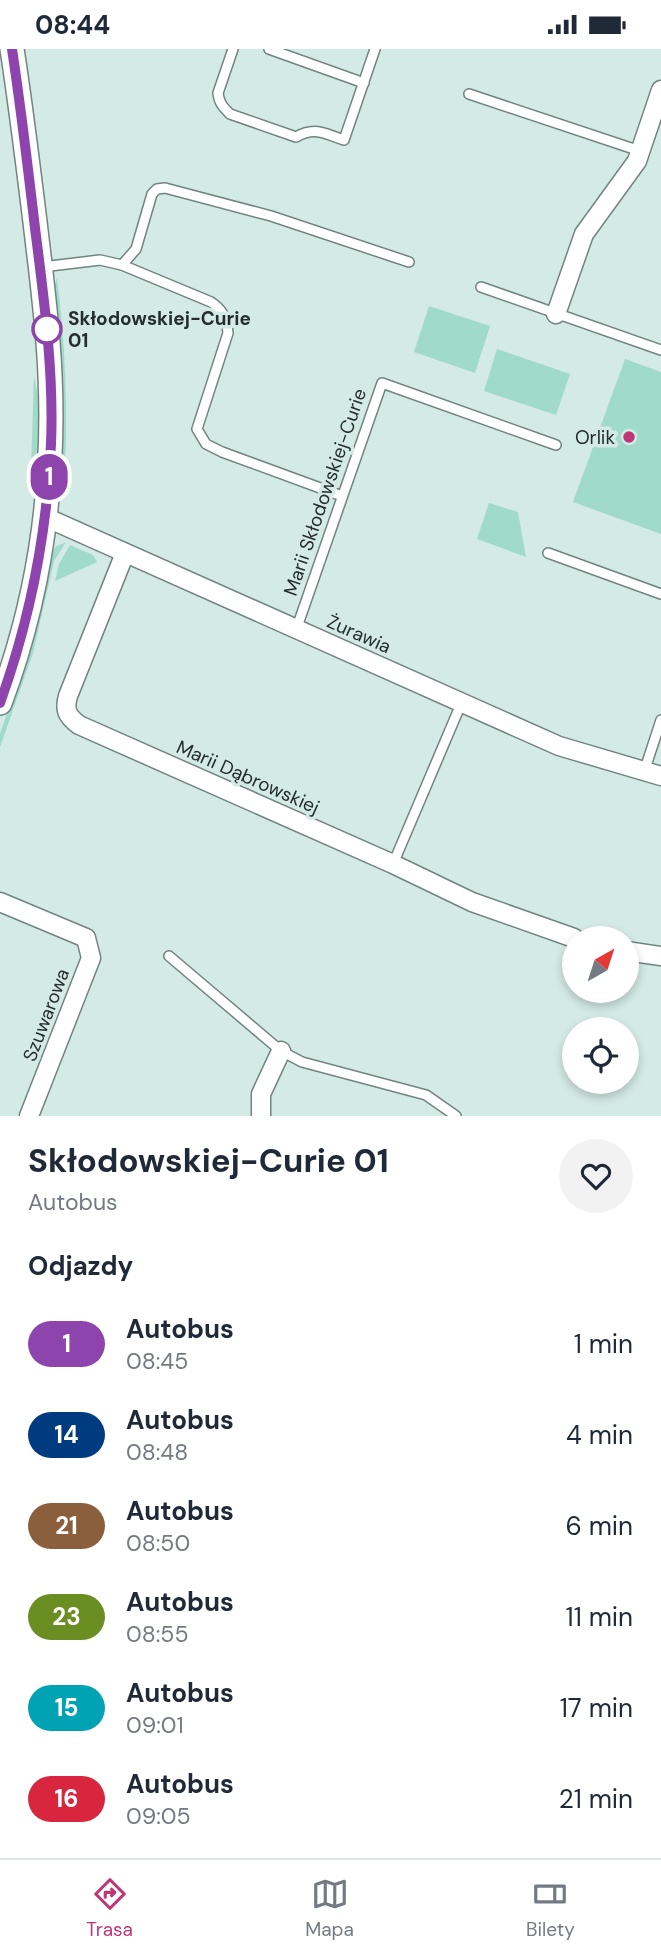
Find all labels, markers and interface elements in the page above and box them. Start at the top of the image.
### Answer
text: 08:44 [35,8,110,42]
place label: Skłodowskiej-Curie 01 [68,306,251,353]
marker: Skłodowskiej-Curie 01 [32,314,62,344]
street label: Marii Skłodowskiej-Curie [278,385,372,599]
place label: Orlik [575,425,615,450]
marker: Orlik [621,429,637,445]
line badge: 1 [26,454,72,500]
text: 1 [45,461,53,492]
street label: Żurawia [323,609,395,659]
street label: Marii Dąbrowskiej [173,734,323,820]
north arrow [562,926,639,1003]
map controls [562,926,639,1094]
street label: Szuwarowa [17,965,75,1065]
button: locate [562,1017,639,1094]
text: Skłodowskiej-Curie 01 [28,1139,389,1182]
button: heart [559,1139,633,1213]
text: Autobus [28,1187,118,1217]
text: Odjazdy [28,1249,133,1283]
text: Autobus [126,1312,234,1346]
text: 1 min [574,1327,633,1361]
text: 1 [62,1328,71,1359]
text: 08:45 [126,1346,188,1376]
text: Autobus [126,1403,234,1437]
text: 4 min [566,1418,633,1452]
text: 14 [54,1419,79,1450]
text: 08:48 [126,1437,188,1467]
text: Autobus [126,1494,234,1528]
text: 6 min [565,1509,633,1543]
text: 21 [55,1510,78,1541]
text: 08:50 [126,1528,190,1558]
text: Autobus [126,1585,234,1619]
text: 11 min [566,1600,633,1634]
text: 23 [52,1601,81,1632]
text: 08:55 [126,1619,188,1649]
text: Autobus [126,1676,234,1710]
text: 17 min [560,1691,633,1725]
text: 15 [55,1692,78,1723]
text: 09:01 [126,1710,184,1740]
text: Autobus [126,1767,234,1801]
text: 21 min [559,1782,633,1816]
text: 16 [55,1783,78,1814]
text: 09:05 [126,1801,191,1831]
tab: Trasa [86,1875,133,1942]
tab: Mapa [305,1875,354,1942]
tab: Bilety [526,1875,575,1942]

